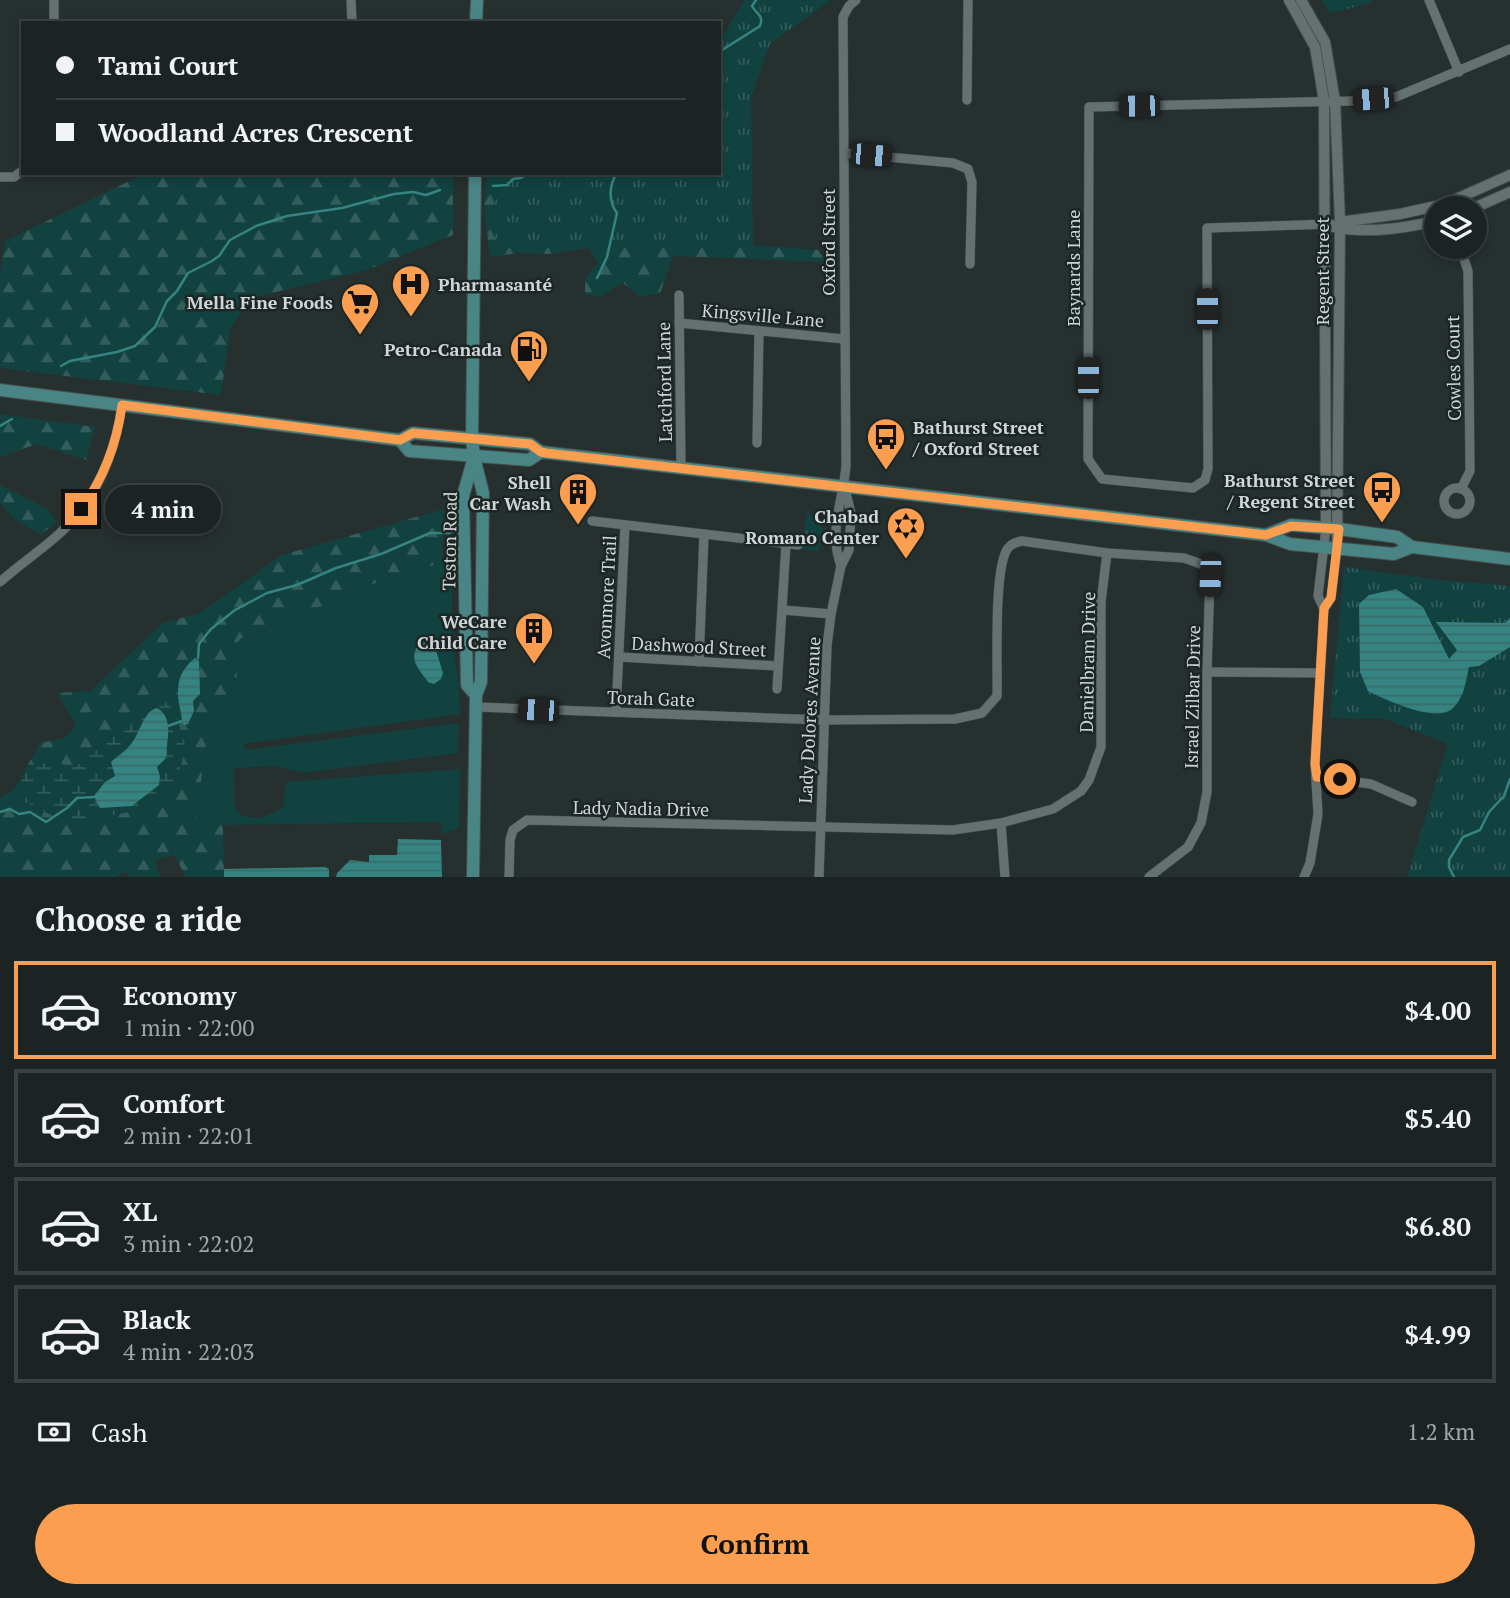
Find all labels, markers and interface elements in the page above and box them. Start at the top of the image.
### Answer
text: Tami Court [98,48,238,82]
car [1352,87,1395,111]
car [1118,95,1161,117]
text: Woodland Acres Crescent [98,115,413,149]
car [850,143,893,167]
street label: Oxford Street [816,188,840,296]
map controls [1424,196,1487,259]
button: layers [1424,196,1487,259]
street label: Baynards Lane [1061,210,1085,326]
street label: Regent Street [1310,216,1334,325]
hospital icon: Pharmasanté [390,263,432,318]
place label: Pharmasanté [438,272,552,296]
supermarket icon: Mella Fine Foods [339,281,381,336]
car [1197,288,1218,330]
place label: Mella Fine Foods [187,290,333,314]
street label: Kingsville Lane [701,298,825,332]
street label: Cowles Court [1440,315,1466,421]
street label: Latchford Lane [651,322,677,442]
fuel station icon: Petro-Canada [508,328,550,383]
place label: Petro-Canada [384,337,502,361]
car [1078,357,1099,399]
place label: Bathurst Street / Oxford Street [912,415,1044,460]
bus stop icon: Bathurst Street / Oxford Street [865,416,907,471]
place label: Bathurst Street / Regent Street [1224,468,1355,513]
bus stop icon: Bathurst Street / Regent Street [1361,469,1403,524]
place label: Shell Car Wash [470,470,551,515]
building icon: Shell Car Wash [557,471,599,526]
callout: 4 min [106,484,221,534]
street label: Teston Road [436,491,462,591]
route end [65,493,97,525]
text: 4 min [132,494,194,525]
place label: Chabad Romano Center [745,504,879,549]
synagogue icon: Chabad Romano Center [885,505,927,560]
street label: Avonmore Trail [591,535,621,659]
car [1199,555,1222,597]
street label: Danielbram Drive [1074,591,1100,733]
place label: WeCare Child Care [417,609,507,654]
building icon: WeCare Child Care [513,610,555,665]
street label: Israel Zilbar Drive [1179,625,1205,769]
street label: Dashwood Street [631,630,768,662]
street label: Lady Dolores Avenue [793,636,825,804]
street label: Torah Gate [607,684,695,712]
car [517,699,560,721]
route start [1324,763,1356,795]
street label: Lady Nadia Drive [573,795,709,821]
text: Choose a ride [35,898,242,940]
text: Economy [123,978,236,1012]
icon: car [39,979,102,1042]
text: $4.00 [1405,993,1471,1027]
text: 1 min · 22:00 [123,1012,255,1043]
text: Comfort [123,1086,225,1120]
icon: car [39,1087,102,1150]
text: $5.40 [1405,1101,1471,1135]
text: 2 min · 22:01 [123,1120,255,1151]
text: XL [123,1194,157,1228]
icon: car [39,1195,102,1258]
text: $6.80 [1405,1209,1471,1243]
text: 3 min · 22:02 [123,1228,255,1259]
text: Black [123,1302,191,1336]
icon: car [39,1303,102,1366]
text: $4.99 [1405,1317,1471,1351]
text: 4 min · 22:03 [123,1336,255,1367]
icon: cash [35,1413,73,1451]
text: Cash [91,1415,147,1449]
text: 1.2 km [1407,1416,1475,1447]
button: Confirm [35,1504,1475,1584]

